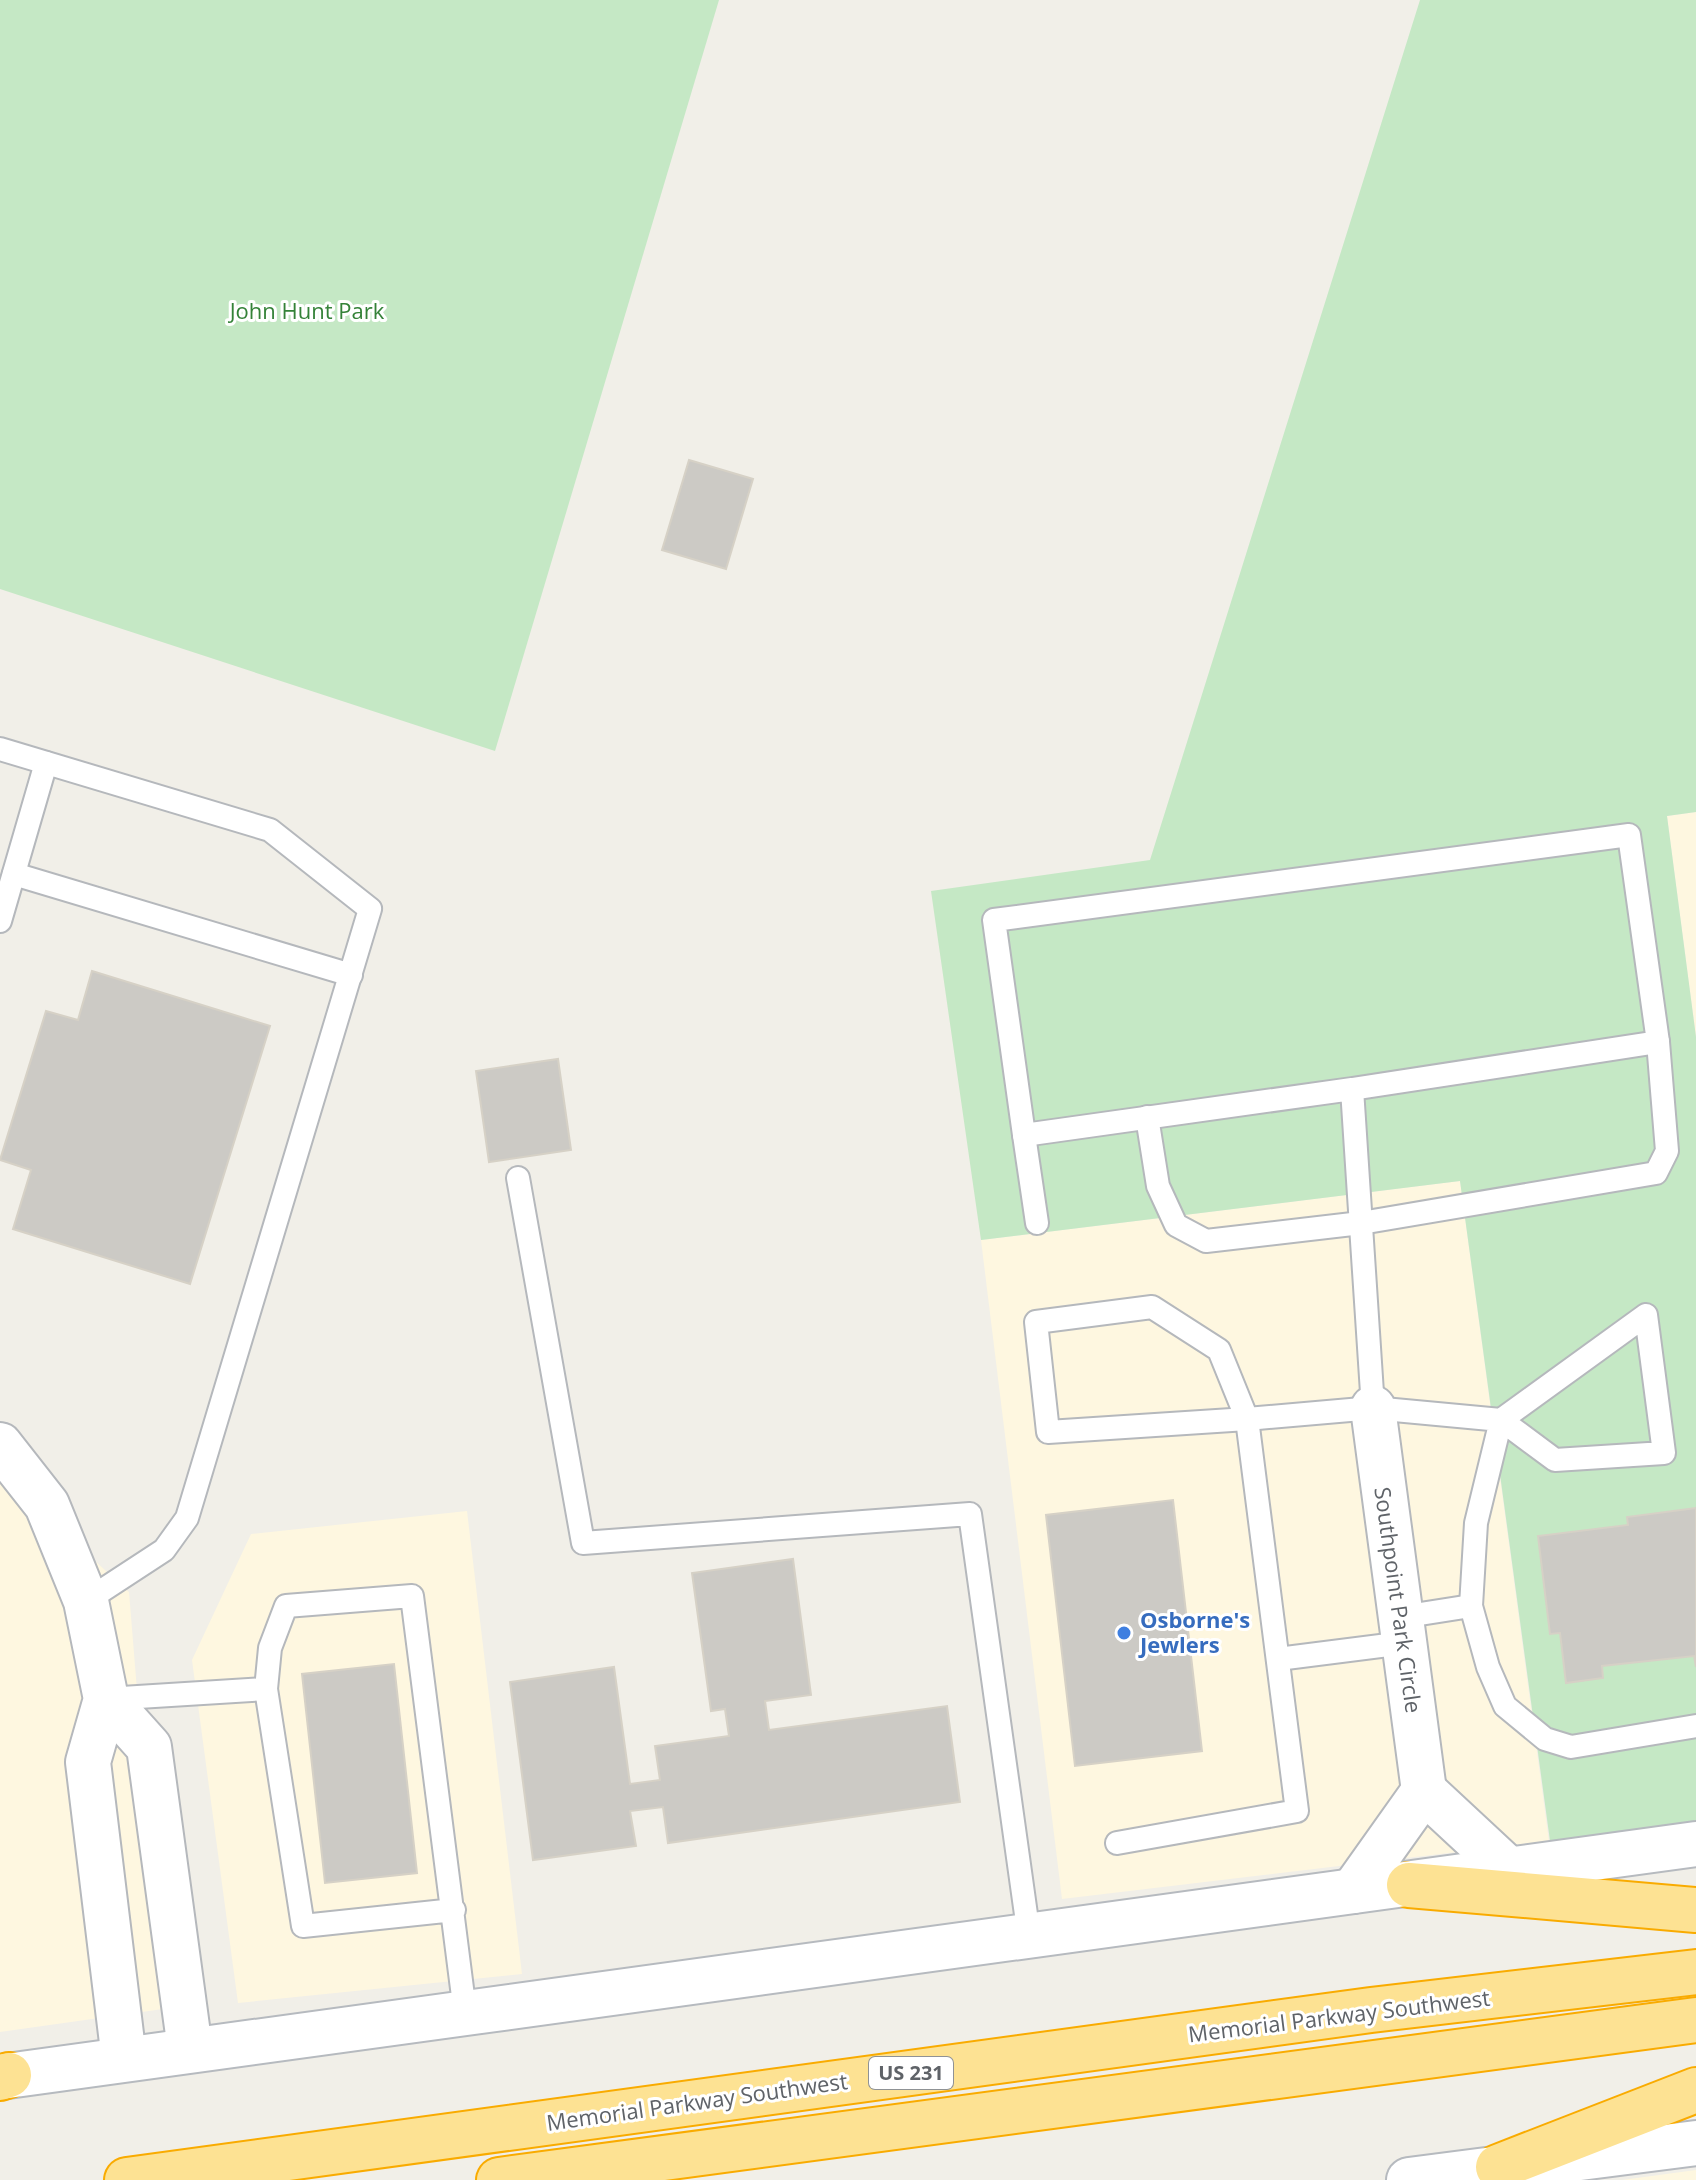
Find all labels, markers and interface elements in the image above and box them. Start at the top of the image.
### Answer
park label: John Hunt Park [228,295,385,325]
street label: Southpoint Park Circle [1368,1485,1430,1715]
place label: Osborne's Jewlers [1138,1604,1250,1659]
marker: Osborne's Jewlers [1115,1624,1133,1642]
street label: Memorial Parkway Southwest [1186,1982,1492,2048]
road number: US 231 [869,2057,953,2089]
street label: Memorial Parkway Southwest [544,2065,849,2137]

